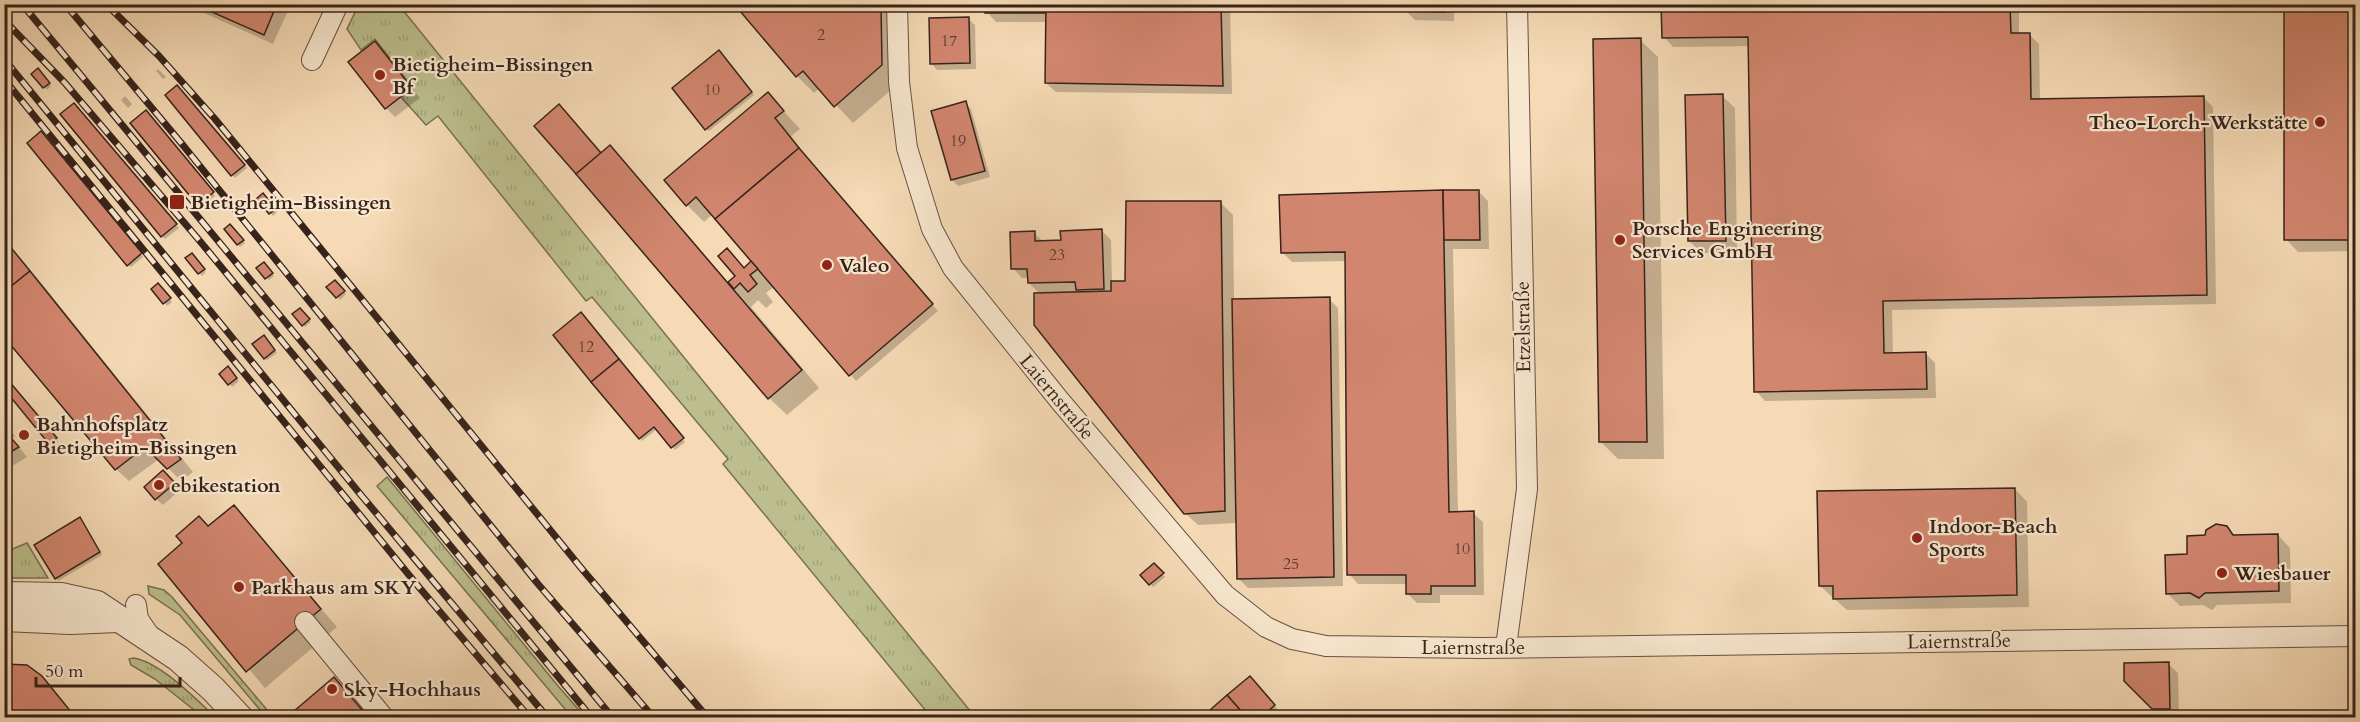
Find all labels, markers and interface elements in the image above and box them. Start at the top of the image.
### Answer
house number: 2 [817,24,825,46]
house number: 17 [941,30,957,52]
place label: Bietigheim-Bissingen Bf [392,51,593,101]
marker: Bietigheim-Bissingen Bf [373,68,387,82]
house number: 10 [704,79,720,101]
place label: Theo-Lorch-Werkstätte [2089,109,2308,136]
marker: Theo-Lorch-Werkstätte [2313,115,2327,129]
house number: 19 [950,130,966,152]
place label: Bietigheim-Bissingen [190,189,391,216]
marker: Bietigheim-Bissingen [168,193,186,211]
place label: Porsche Engineering Services GmbH [1632,215,1822,265]
marker: Porsche Engineering Services GmbH [1613,233,1627,247]
house number: 23 [1049,244,1065,266]
place label: Valeo [839,252,889,279]
marker: Valeo [820,258,834,272]
street label: Etzelstraße [1509,281,1537,373]
house number: 12 [578,336,594,358]
street label: Laiernstraße [1013,348,1101,446]
place label: Bahnhofsplatz Bietigheim-Bissingen [36,411,237,461]
marker: Bahnhofsplatz Bietigheim-Bissingen [17,428,31,442]
place label: ebikestation [171,472,281,499]
marker: ebikestation [152,478,166,492]
place label: Indoor-Beach Sports [1929,513,2058,563]
marker: Indoor-Beach Sports [1910,531,1924,545]
house number: 10 [1454,538,1470,560]
house number: 25 [1283,553,1299,575]
place label: Wiesbauer [2233,560,2332,587]
marker: Wiesbauer [2215,566,2229,580]
place label: Parkhaus am SKY [251,574,417,601]
marker: Parkhaus am SKY [232,580,246,594]
street label: Laiernstraße [1907,627,2011,655]
street label: Laiernstraße [1421,634,1525,661]
scale bar [36,650,180,688]
text: 50 m [45,659,84,684]
place label: Sky-Hochhaus [344,676,481,703]
marker: Sky-Hochhaus [325,682,339,696]

